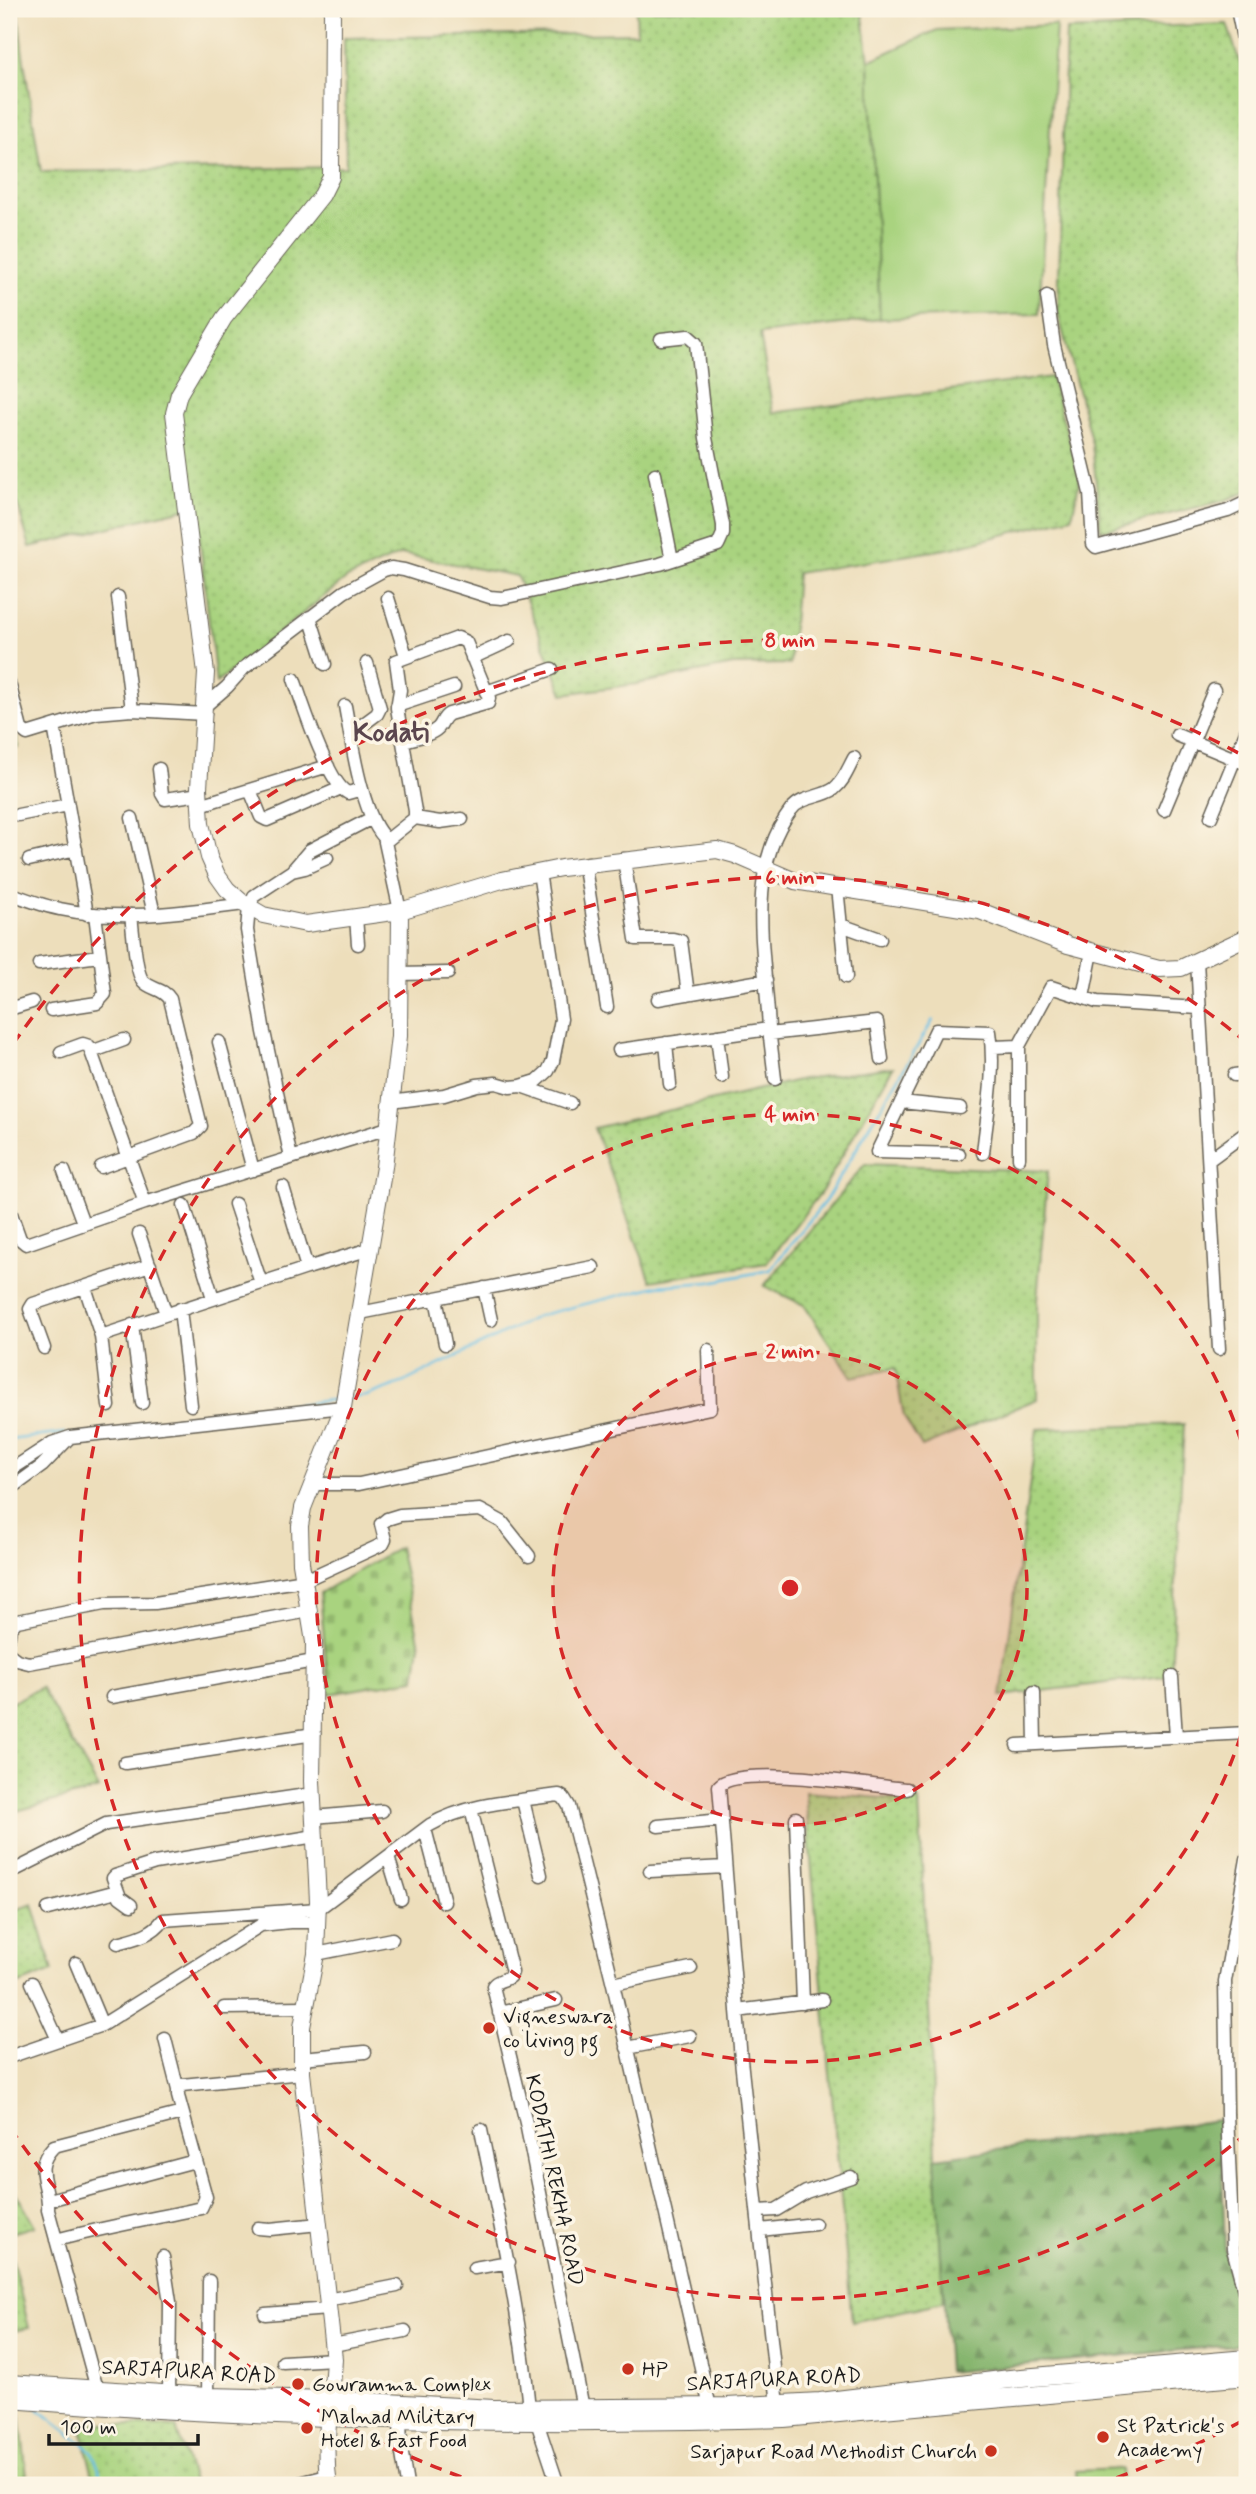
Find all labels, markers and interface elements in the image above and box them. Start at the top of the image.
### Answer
text: 8 min [765,627,815,655]
district label: Kodati [353,715,429,752]
text: 6 min [765,864,815,892]
text: 4 min [764,1101,816,1129]
text: 2 min [765,1338,815,1366]
centre of rings [778,1576,802,1600]
place label: Vigneswara co living pg [503,2003,613,2057]
marker: Vigneswara co living pg [481,2020,497,2036]
street label: KODATHI REKHA ROAD [518,2072,590,2288]
street label: SARJAPURA ROAD [101,2353,277,2391]
place label: HP [642,2356,668,2384]
marker: HP [620,2361,636,2377]
street label: SARJAPURA ROAD [686,2361,862,2399]
place label: Gowramma Complex [312,2371,491,2399]
marker: Gowramma Complex [290,2376,306,2392]
scale bar [49,2403,198,2447]
place label: Malnad Military Hotel & Fast Food [321,2403,475,2455]
place label: St Patrick's Academy [1117,2412,1224,2464]
text: 100 m [60,2414,116,2442]
marker: Malnad Military Hotel & Fast Food [299,2420,315,2436]
marker: St Patrick's Academy [1095,2429,1111,2445]
place label: Sarjapur Road Methodist Church [690,2438,977,2466]
marker: Sarjapur Road Methodist Church [983,2443,999,2459]

